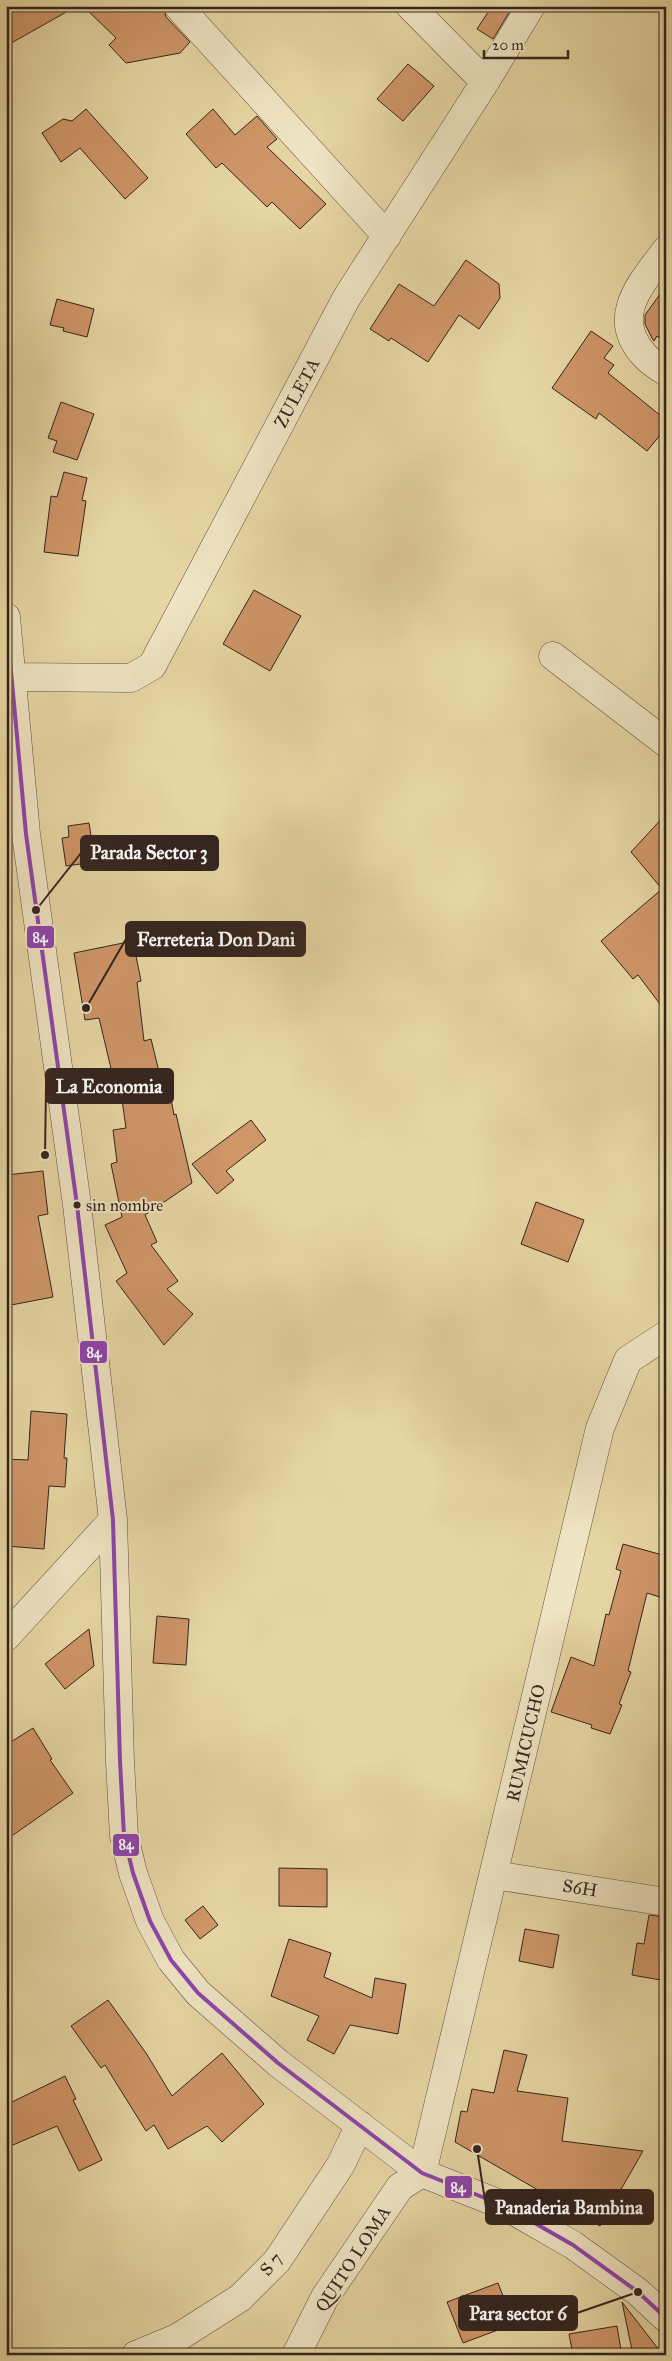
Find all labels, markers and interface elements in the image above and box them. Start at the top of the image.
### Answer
scale bar [484,28,568,60]
text: 20 m [492,36,524,54]
street label: ZULETA [270,354,324,432]
callout: Parada Sector 3 [81,836,218,870]
text: Parada Sector 3 [90,841,208,865]
callout: Ferreteria Don Dani [126,922,305,956]
line badge: 84 [26,925,55,949]
text: Ferreteria Don Dani [137,928,296,951]
text: 84 [32,929,49,947]
callout: La Economia [46,1069,173,1103]
text: La Economia [56,1075,163,1098]
place label: sin nombre [86,1195,163,1216]
marker: sin nombre [72,1200,82,1210]
line badge: 84 [79,1340,108,1364]
text: 84 [86,1344,103,1362]
street label: RUMICUCHO [502,1682,550,1804]
line badge: 84 [112,1833,140,1857]
text: 84 [118,1836,135,1854]
street label: S6H [561,1874,599,1902]
line badge: 84 [444,2175,473,2199]
text: 84 [450,2179,467,2197]
callout: Panaderia Bambina [486,2190,653,2224]
text: Panaderia Bambina [495,2196,644,2219]
street label: QUITO LOMA [311,2202,395,2316]
street label: S 7 [255,2248,287,2280]
callout: Para sector 6 [459,2296,577,2330]
text: Para sector 6 [469,2302,568,2325]

